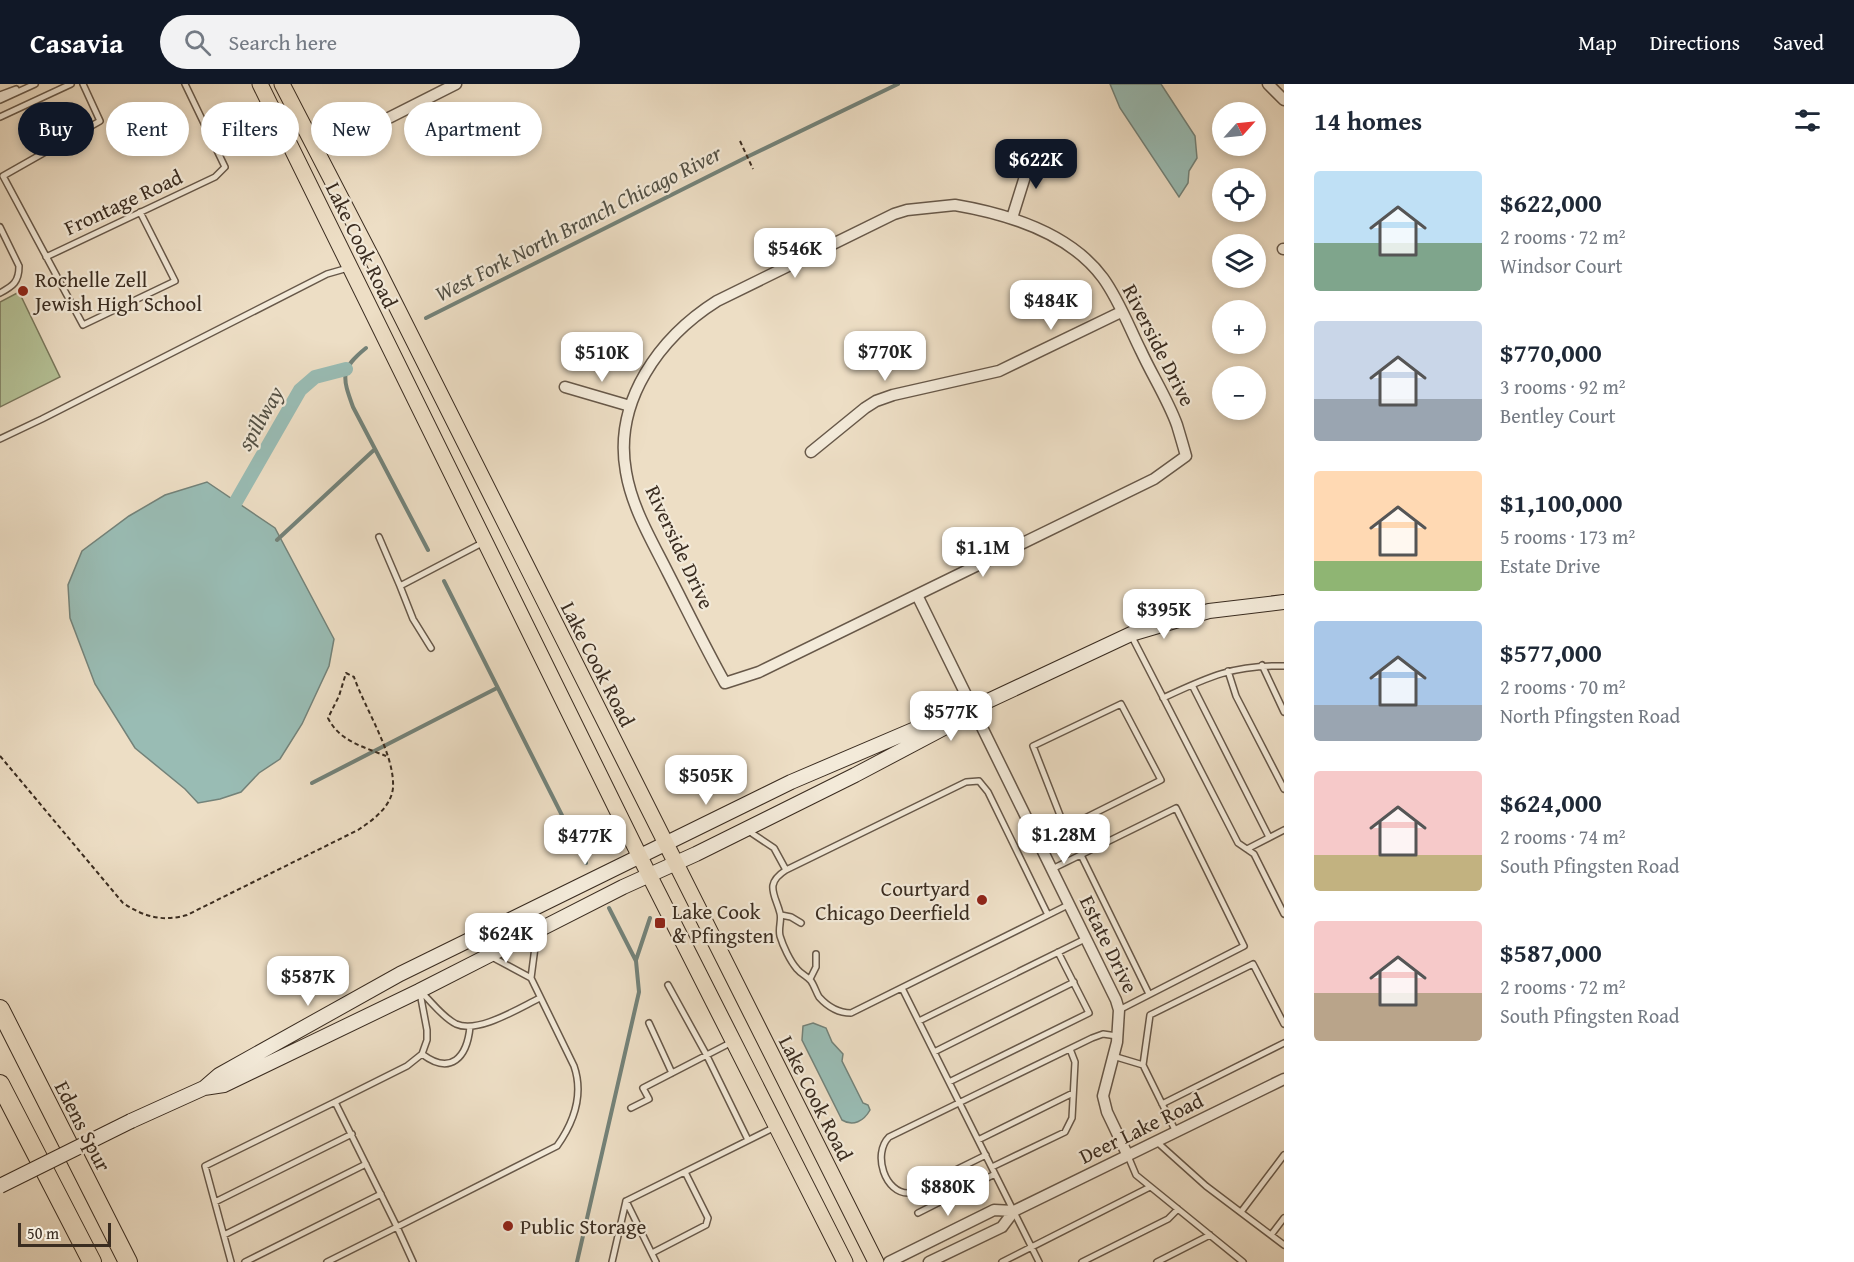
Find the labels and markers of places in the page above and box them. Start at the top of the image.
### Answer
pin: $622K [994,139,1078,190]
pin: $546K [753,228,837,279]
place label: Rochelle Zell Jewish High School [32,264,202,319]
pin: $484K [1009,280,1093,331]
marker: Rochelle Zell Jewish High School [16,284,30,298]
pin: $770K [843,331,927,382]
pin: $510K [560,332,644,383]
pin: $1.1M [941,527,1025,578]
pin: $395K [1122,589,1206,640]
pin: $577K [909,691,993,742]
pin: $505K [664,755,748,806]
pin: $1.28M [1015,814,1113,865]
pin: $477K [543,815,627,866]
place label: Courtyard Chicago Deerfield [815,873,971,928]
marker: Courtyard Chicago Deerfield [975,893,989,907]
place label: Lake Cook & Pfingsten [672,896,775,951]
pin: $624K [464,913,548,964]
marker: Lake Cook & Pfingsten [653,916,667,930]
pin: $587K [266,956,350,1007]
pin: $880K [906,1166,990,1217]
place label: Public Storage [520,1211,646,1242]
marker: Public Storage [501,1219,515,1233]

